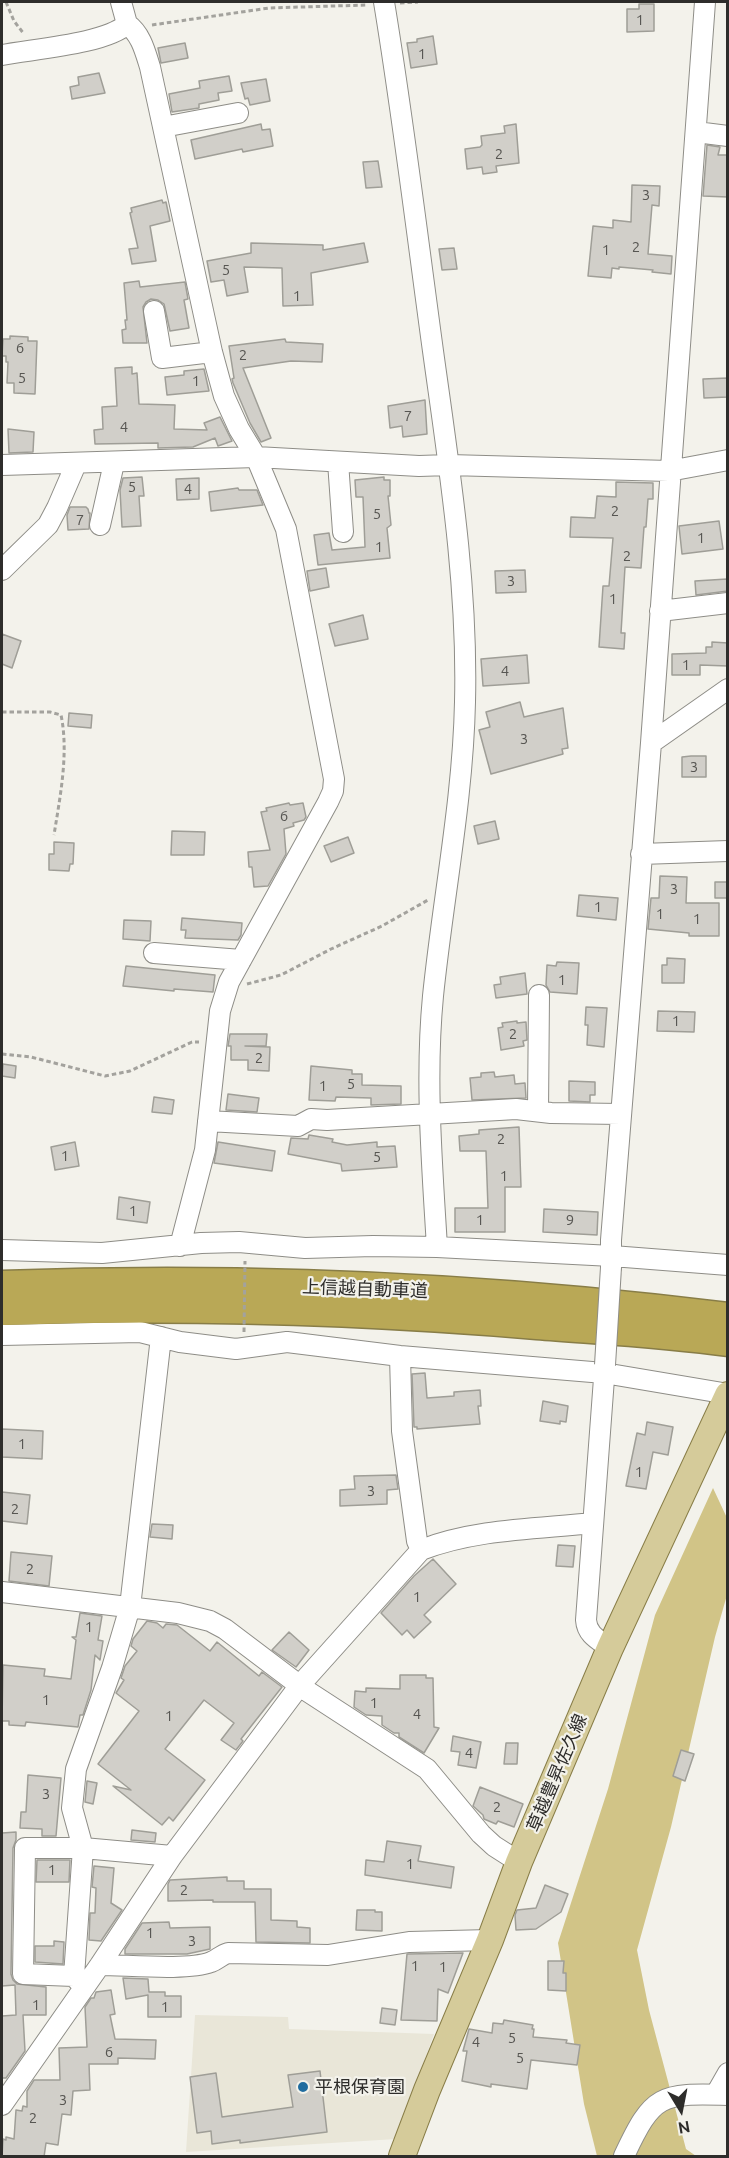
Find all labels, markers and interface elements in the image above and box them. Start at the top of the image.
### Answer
house number: 1 [636,11,644,29]
house number: 1 [418,45,426,63]
house number: 2 [495,145,503,163]
house number: 3 [642,186,650,204]
house number: 2 [632,238,640,256]
house number: 1 [602,241,610,259]
house number: 5 [222,261,230,279]
house number: 1 [293,287,301,305]
house number: 6 [16,339,24,357]
house number: 2 [239,346,247,364]
house number: 5 [18,369,26,387]
house number: 1 [192,372,200,390]
house number: 7 [404,407,412,425]
house number: 4 [120,418,128,436]
house number: 5 [128,478,136,496]
house number: 4 [184,480,192,498]
house number: 2 [611,502,619,520]
house number: 5 [373,505,381,523]
house number: 7 [76,511,84,529]
house number: 1 [697,529,705,547]
house number: 1 [375,538,383,556]
house number: 2 [623,547,631,565]
house number: 3 [507,572,515,590]
house number: 1 [609,590,617,608]
house number: 1 [682,656,690,674]
house number: 4 [501,662,509,680]
house number: 3 [520,730,528,748]
house number: 3 [690,758,698,776]
house number: 6 [280,807,288,825]
house number: 3 [670,880,678,898]
house number: 1 [594,898,602,916]
house number: 1 [656,905,664,923]
house number: 1 [693,910,701,928]
house number: 1 [558,971,566,989]
house number: 1 [672,1012,680,1030]
house number: 2 [509,1025,517,1043]
house number: 2 [255,1049,263,1067]
house number: 5 [347,1075,355,1093]
house number: 1 [319,1077,327,1095]
house number: 2 [497,1130,505,1148]
house number: 1 [61,1147,69,1165]
house number: 5 [373,1148,381,1166]
house number: 1 [500,1167,508,1185]
house number: 1 [129,1202,137,1220]
house number: 1 [476,1211,484,1229]
house number: 9 [566,1211,574,1229]
street label: 上信越自動車道 [302,1276,428,1302]
house number: 1 [18,1435,26,1453]
house number: 1 [635,1463,643,1481]
house number: 3 [367,1482,375,1500]
house number: 2 [11,1500,19,1518]
house number: 2 [26,1560,34,1578]
house number: 1 [413,1588,421,1606]
house number: 1 [85,1618,93,1636]
house number: 1 [42,1691,50,1709]
house number: 1 [370,1694,378,1712]
house number: 4 [413,1705,421,1723]
house number: 1 [165,1707,173,1725]
street label: 草越豊昇佐久線 [522,1711,592,1835]
house number: 4 [465,1744,473,1762]
house number: 3 [42,1785,50,1803]
house number: 2 [493,1798,501,1816]
house number: 1 [406,1855,414,1873]
house number: 1 [48,1861,56,1879]
house number: 2 [180,1881,188,1899]
house number: 1 [146,1924,154,1942]
house number: 3 [188,1932,196,1950]
house number: 1 [411,1957,419,1975]
house number: 1 [439,1958,447,1976]
house number: 1 [32,1996,40,2014]
house number: 1 [161,1998,169,2016]
house number: 5 [508,2029,516,2047]
house number: 4 [472,2033,480,2051]
house number: 6 [105,2043,113,2061]
house number: 5 [516,2049,524,2067]
place label: 平根保育園 [315,2076,405,2098]
marker: 平根保育園 [296,2080,310,2094]
north arrow [651,2080,711,2140]
house number: 3 [59,2091,67,2109]
house number: 2 [29,2109,37,2127]
text: N [677,2118,692,2138]

